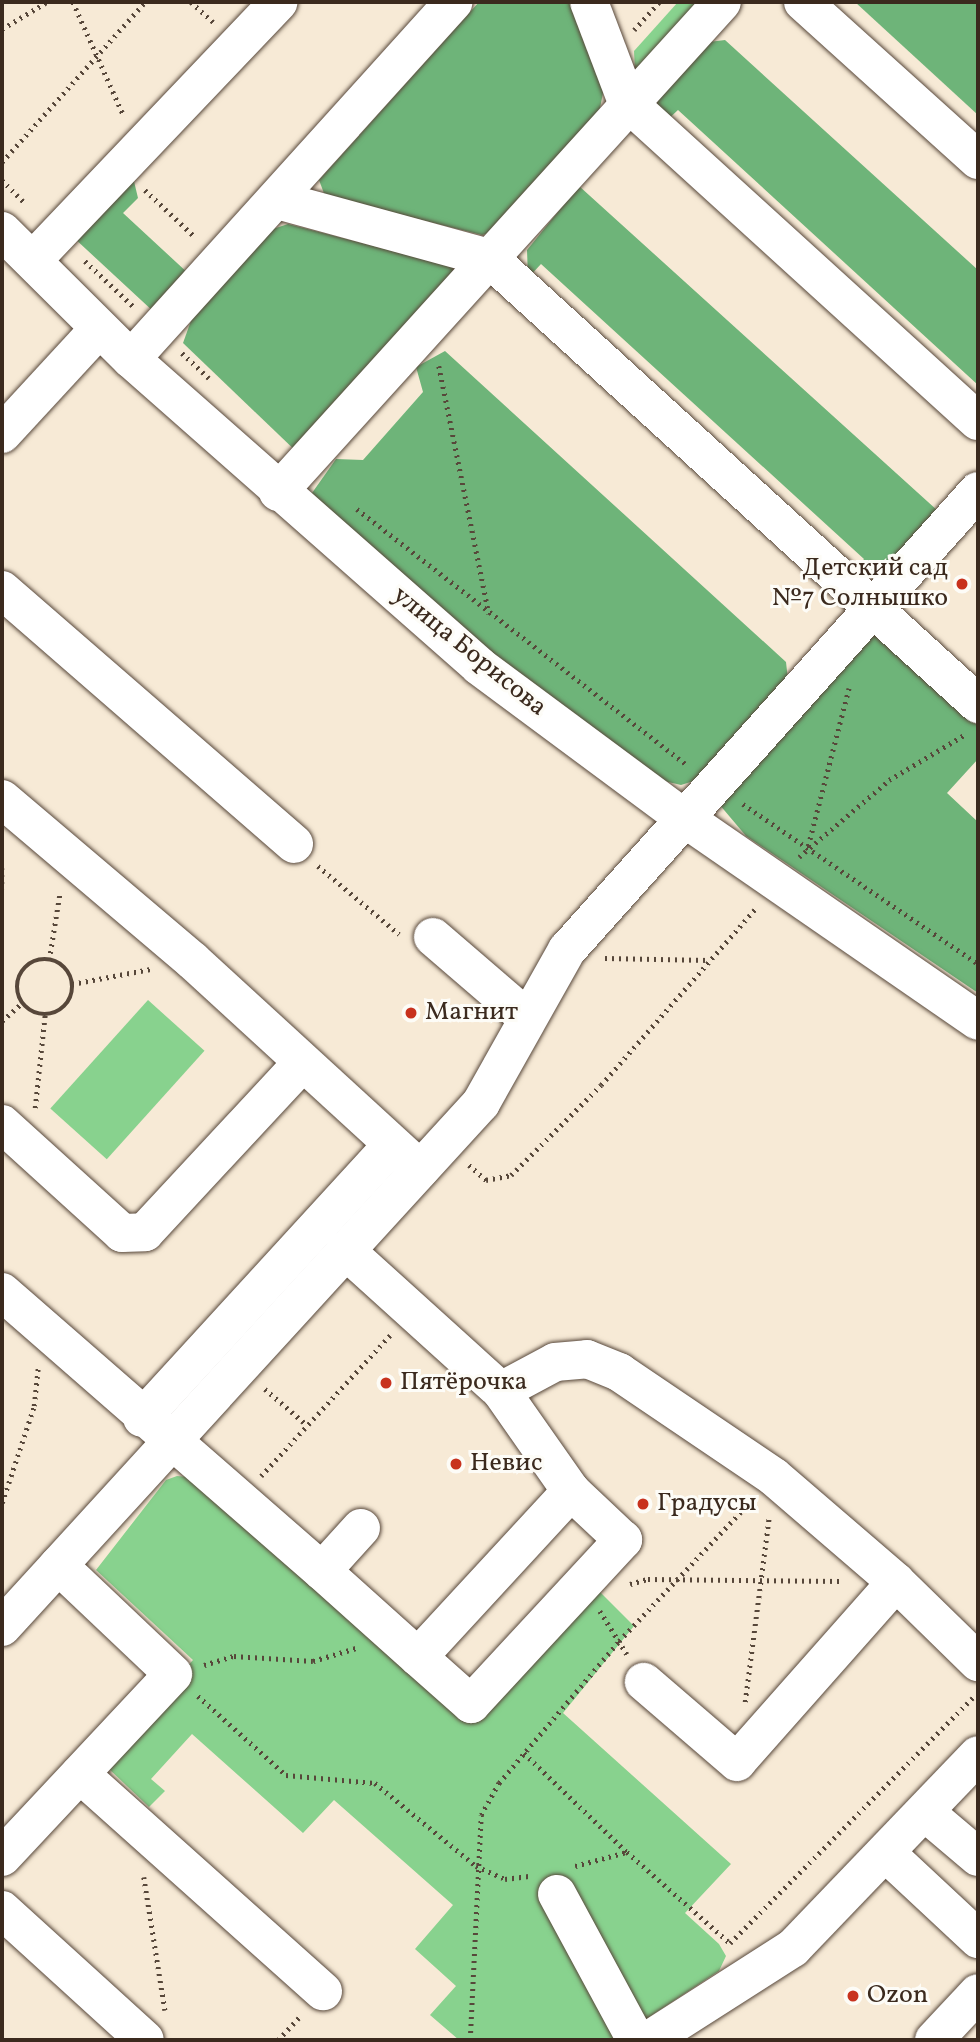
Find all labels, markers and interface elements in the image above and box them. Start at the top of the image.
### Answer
place label: Детский сад №7 Солнышко [772,553,948,614]
marker: Детский сад №7 Солнышко [954,576,970,592]
street label: улица Борисова [385,580,553,724]
place label: Магнит [425,997,518,1029]
marker: Магнит [403,1005,419,1021]
place label: Пятёрочка [400,1367,528,1399]
marker: Пятёрочка [378,1375,394,1391]
place label: Невис [470,1448,543,1480]
marker: Невис [448,1456,464,1472]
place label: Градусы [657,1488,757,1520]
marker: Градусы [635,1496,651,1512]
place label: Ozon [867,1980,928,2012]
marker: Ozon [845,1988,861,2004]

